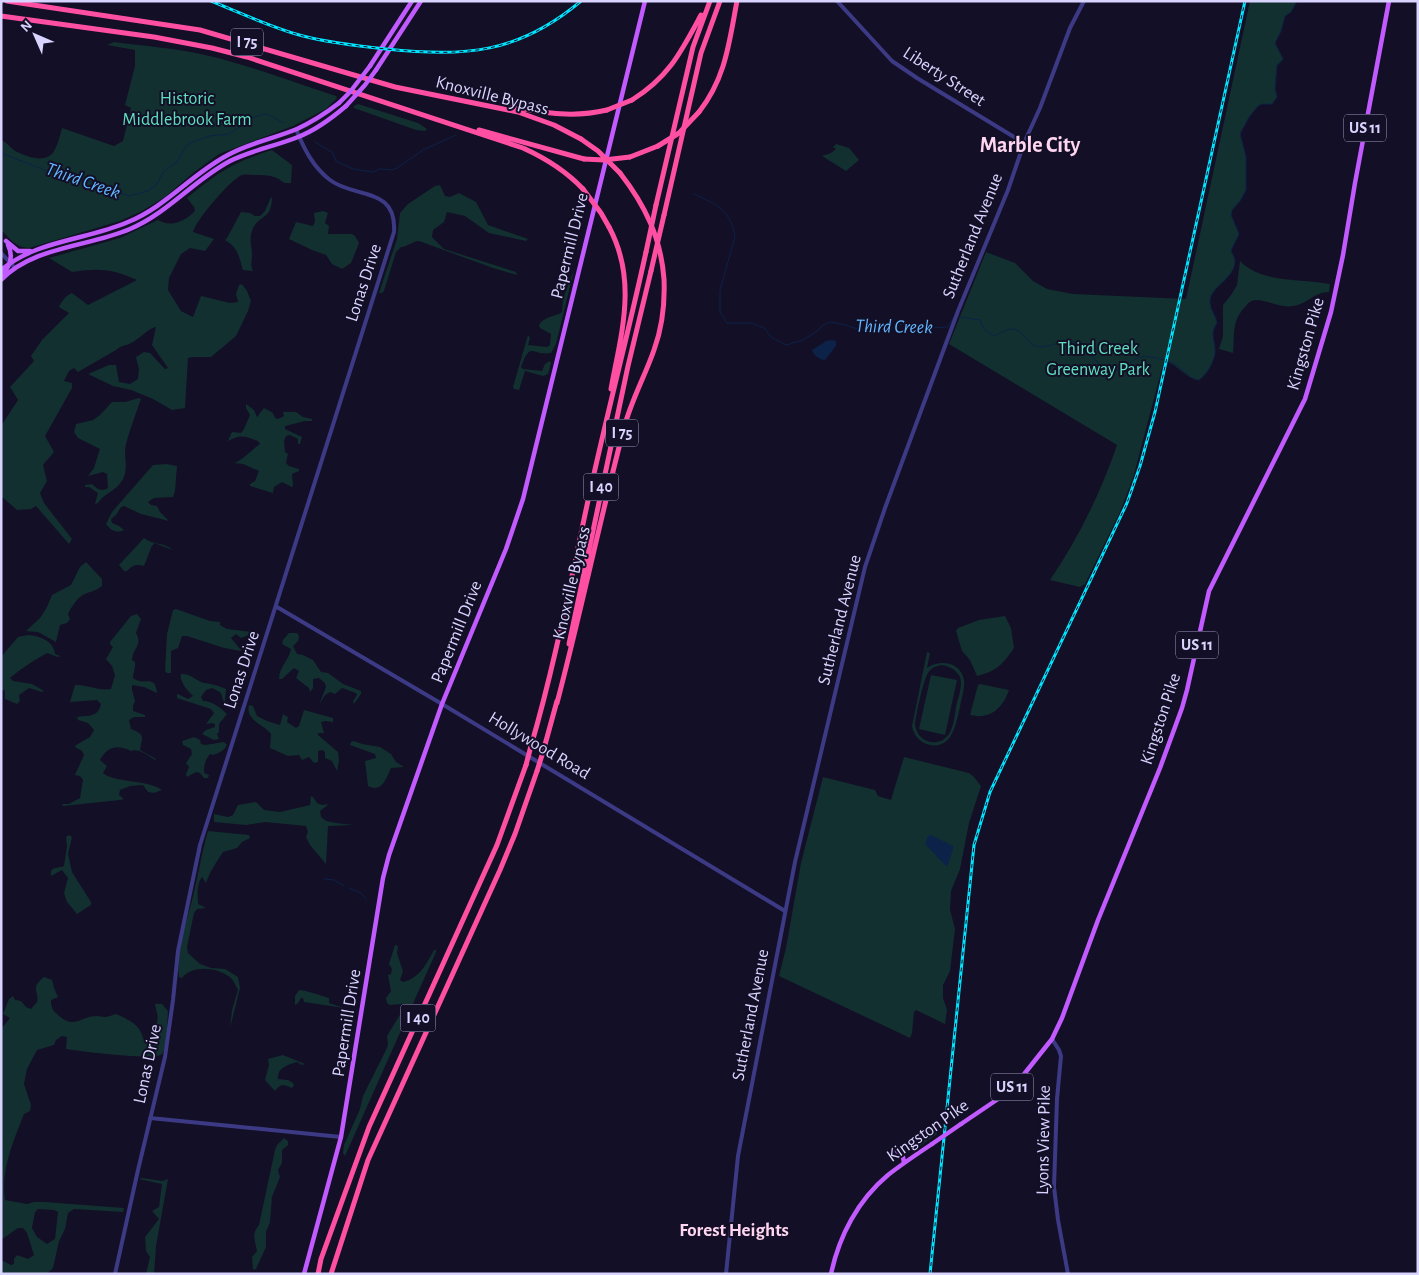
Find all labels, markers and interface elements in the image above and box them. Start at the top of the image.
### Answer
north arrow [10,10,60,60]
text: N [18,18,35,35]
road number: I 75 [231,28,263,56]
street label: Liberty Street [900,44,989,110]
street label: Knoxville Bypass [434,73,550,119]
park label: Historic Middlebrook Farm [122,90,252,129]
road number: US 11 [1344,115,1386,142]
district label: Marble City [980,134,1080,157]
water label: Third Creek [43,159,123,203]
street label: Sutherland Avenue [940,171,1006,301]
street label: Papermill Drive [548,191,592,301]
street label: Lonas Drive [343,242,385,324]
street label: Kingston Pike [1284,296,1328,392]
water label: Third Creek [855,317,933,337]
park label: Third Creek Greenway Park [1046,340,1151,379]
road number: I 75 [606,419,638,446]
road number: I 40 [584,474,618,501]
street label: Knoxville Bypass [550,525,594,641]
street label: Sutherland Avenue [815,553,865,687]
street label: Papermill Drive [428,578,486,686]
street label: Lonas Drive [221,629,263,711]
road number: US 11 [1176,632,1218,658]
street label: Kingston Pike [1138,671,1184,767]
street label: Hollywood Road [485,709,593,783]
street label: Sutherland Avenue [729,948,773,1082]
street label: Papermill Drive [330,968,364,1078]
road number: I 40 [400,1004,436,1032]
street label: Lonas Drive [131,1023,165,1105]
road number: US 11 [991,1074,1033,1100]
street label: Lyons View Pike [1034,1085,1054,1195]
street label: Kingston Pike [884,1096,972,1166]
district label: Forest Heights [679,1221,789,1240]

